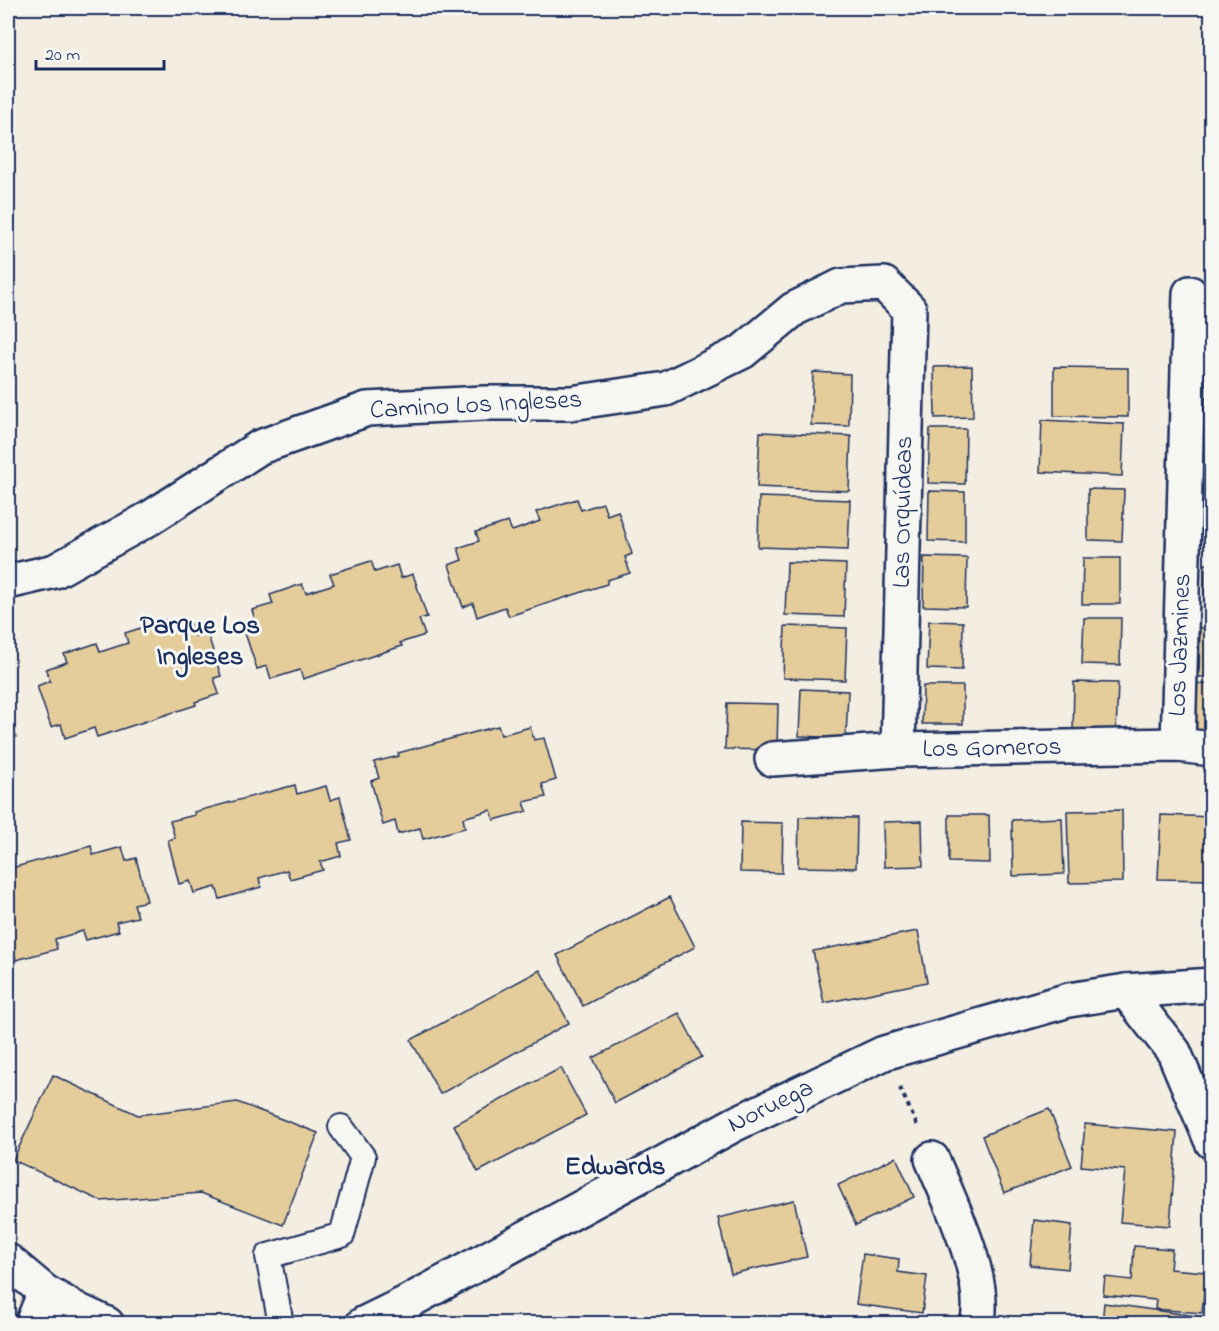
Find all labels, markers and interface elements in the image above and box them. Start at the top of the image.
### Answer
scale bar [36,33,164,71]
text: 20 m [45,43,80,69]
street label: Camino Los Ingleses [369,381,583,431]
street label: Las Orquídeas [884,435,924,589]
street label: Los Jazmines [1160,573,1202,717]
district label: Parque Los Ingleses [140,607,260,678]
street label: Los Gomeros [922,729,1062,769]
street label: Noruega [722,1070,820,1144]
district label: Edwards [564,1148,666,1187]

